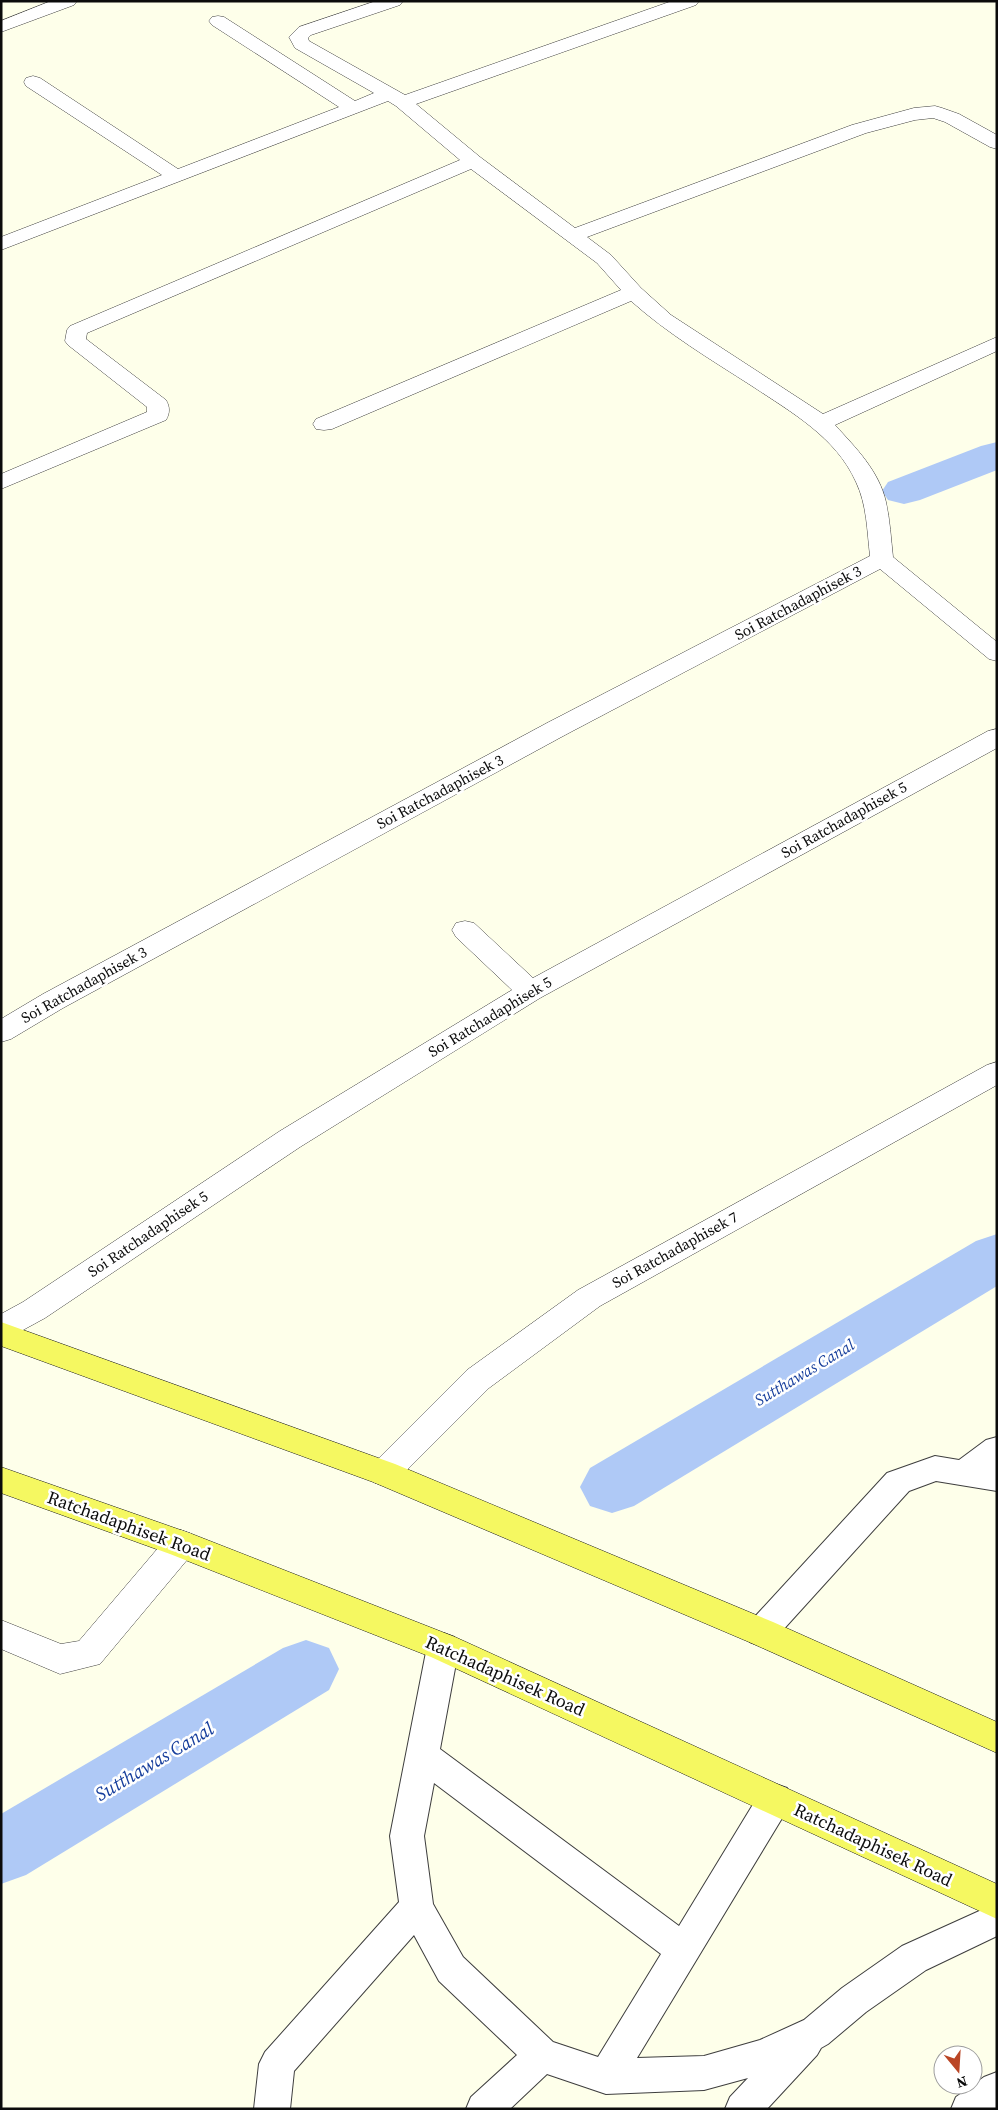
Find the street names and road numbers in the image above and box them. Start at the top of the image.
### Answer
street label: Soi Ratchadaphisek 3 [731,560,865,645]
street label: Soi Ratchadaphisek 3 [373,749,507,834]
street label: Soi Ratchadaphisek 5 [777,776,910,863]
street label: Soi Ratchadaphisek 3 [17,941,150,1028]
street label: Soi Ratchadaphisek 5 [424,971,556,1062]
street label: Soi Ratchadaphisek 5 [83,1185,212,1282]
street label: Soi Ratchadaphisek 7 [608,1206,741,1293]
street label: Ratchadaphisek Road [44,1484,214,1567]
street label: Ratchadaphisek Road [421,1629,589,1722]
street label: Ratchadaphisek Road [790,1797,957,1892]

